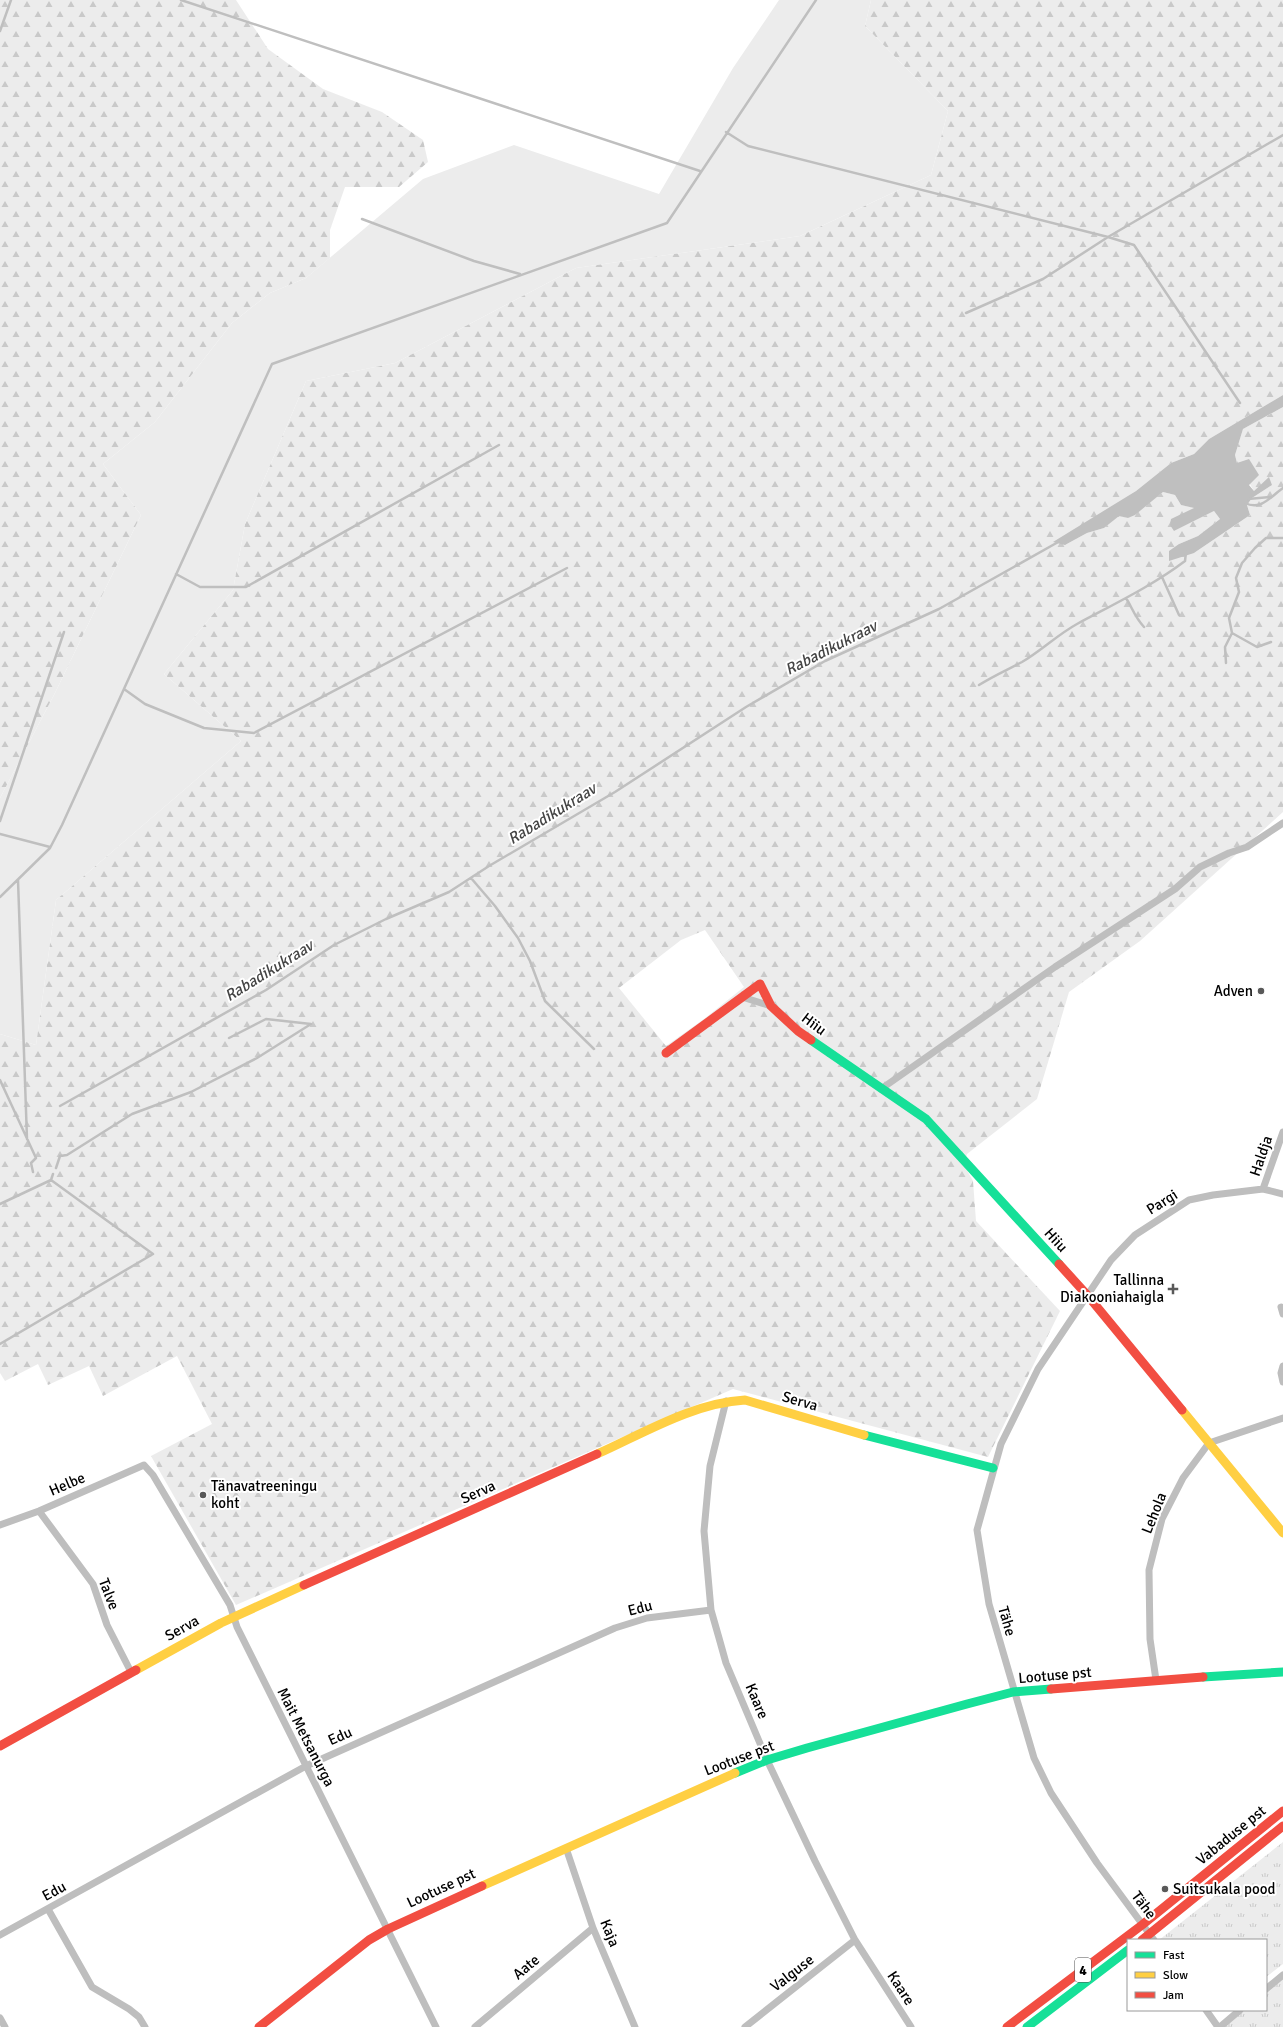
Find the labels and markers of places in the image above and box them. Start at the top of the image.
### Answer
place label: Adven [1214,982,1253,1000]
marker: Adven [1256,986,1266,996]
place label: Tallinna Diakooniahaigla [1060,1271,1164,1306]
marker: Tallinna Diakooniahaigla [1167,1283,1179,1295]
place label: Tänavatreeningu koht [211,1477,317,1512]
marker: Tänavatreeningu koht [198,1490,208,1500]
place label: Suitsukala pood [1173,1880,1275,1898]
marker: Suitsukala pood [1160,1884,1170,1894]

